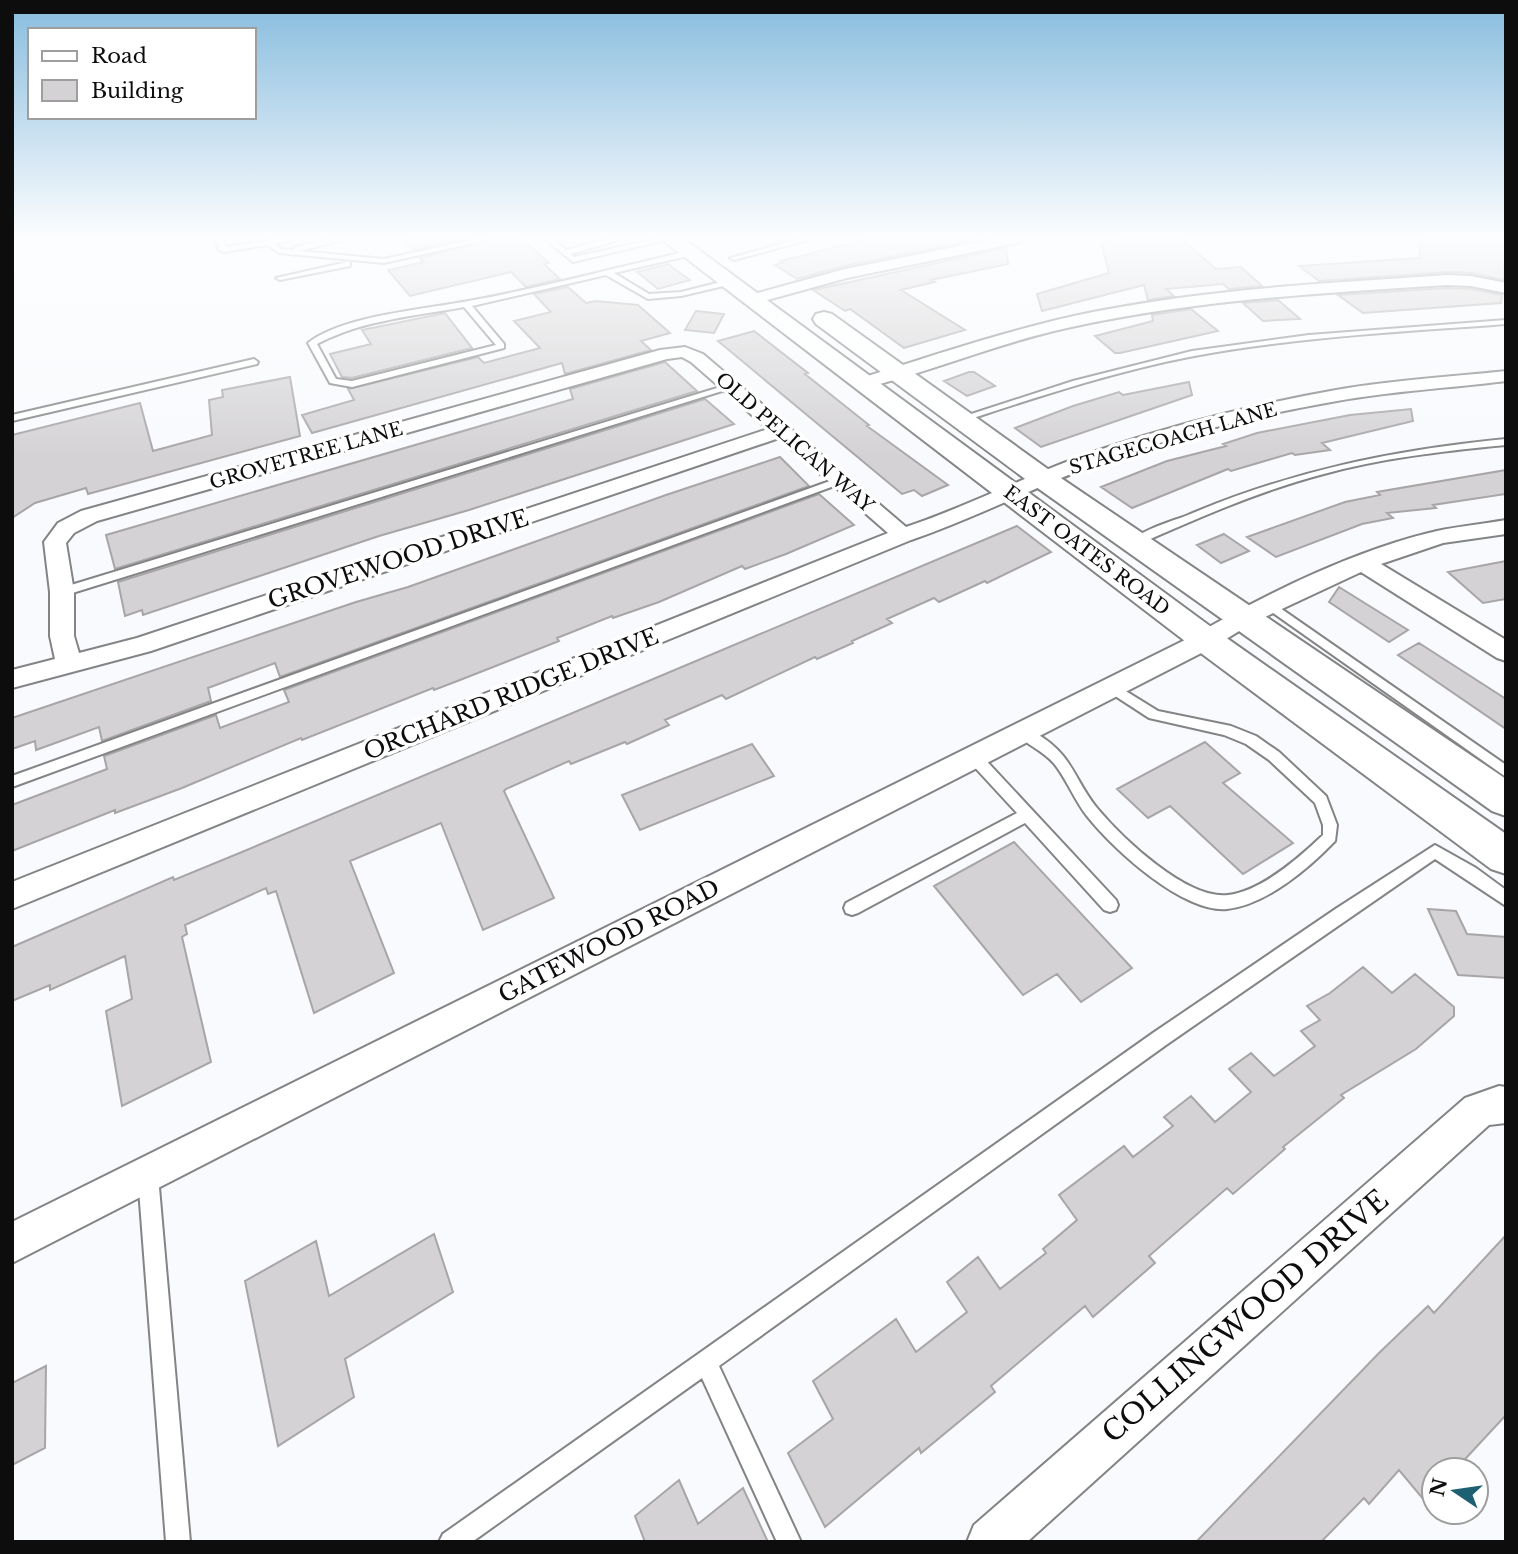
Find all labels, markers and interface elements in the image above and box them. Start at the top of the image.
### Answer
legend [28,28,256,119]
text: Road [91,43,147,69]
text: Building [91,78,184,104]
street label: OLD PELICAN WAY [711,367,879,517]
street label: STAGECOACH LANE [1067,398,1280,479]
street label: GROVETREE LANE [207,417,405,494]
street label: EAST OATES ROAD [999,481,1174,620]
street label: GROVEWOOD DRIVE [264,504,532,614]
street label: ORCHARD RIDGE DRIVE [359,622,663,766]
street label: GATEWOOD ROAD [494,873,724,1009]
street label: COLLINGWOOD DRIVE [1095,1183,1396,1450]
north arrow [1420,1456,1490,1526]
text: N [1426,1476,1452,1499]

